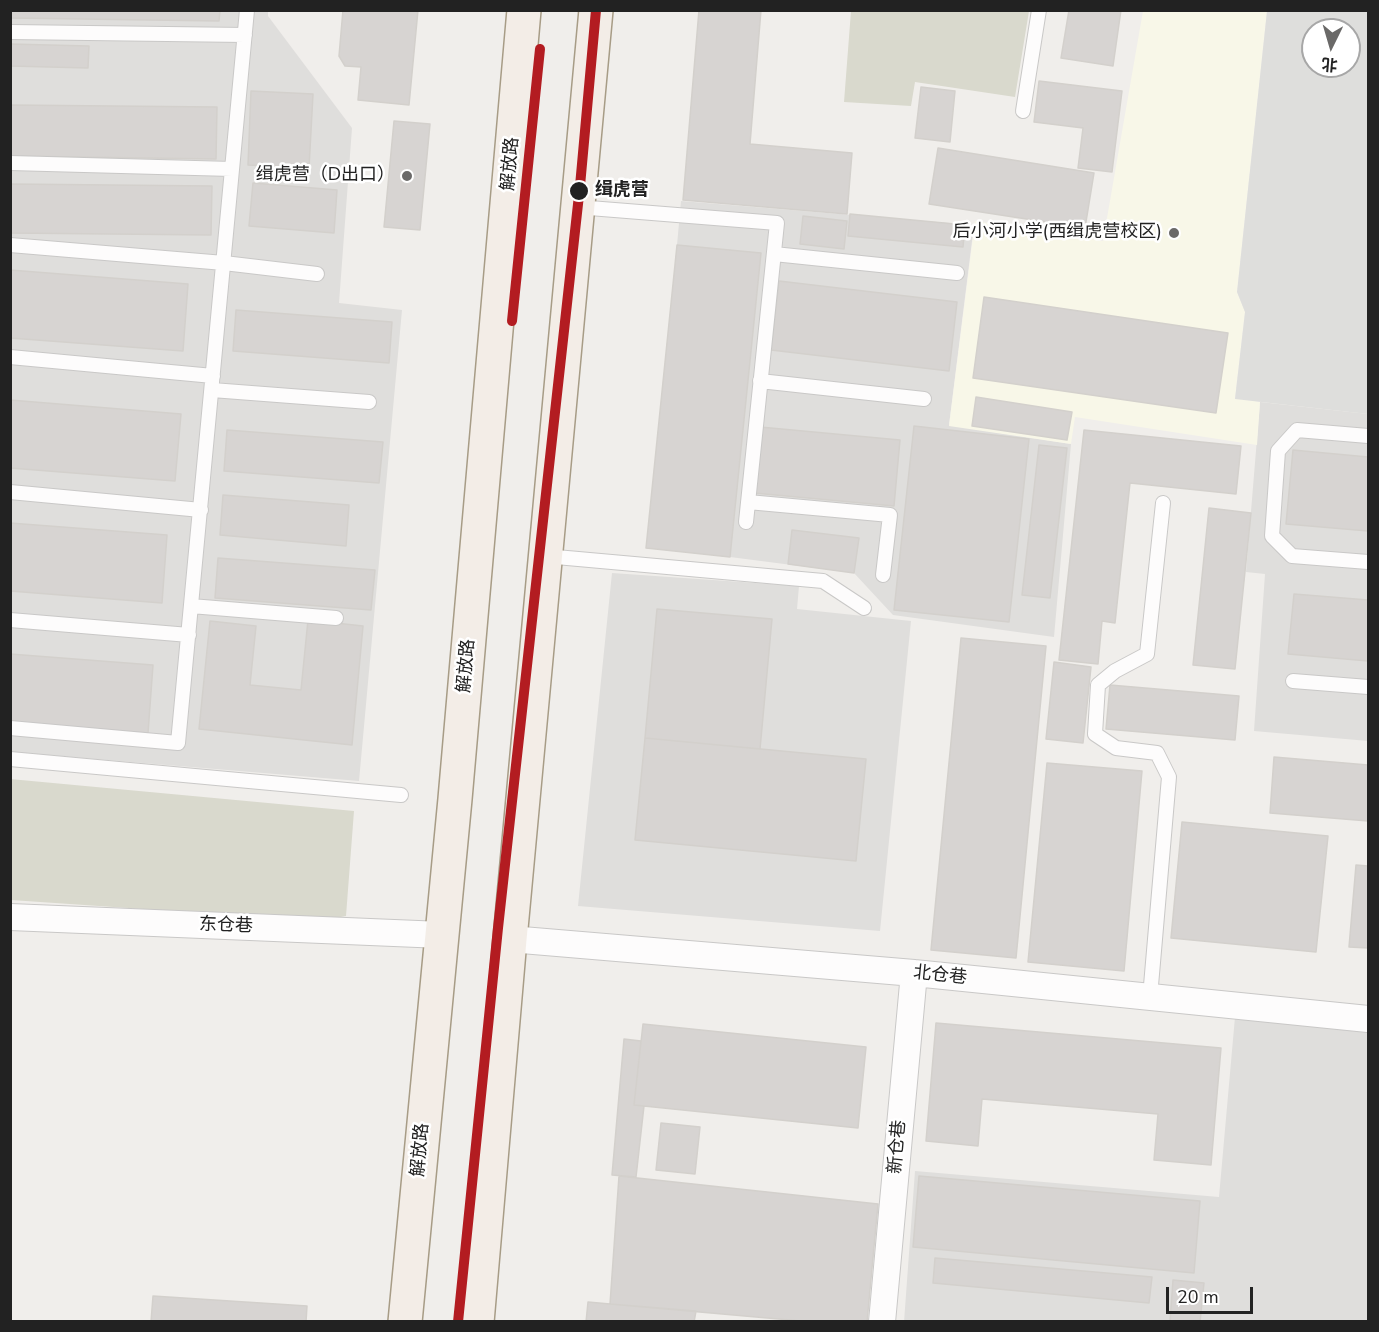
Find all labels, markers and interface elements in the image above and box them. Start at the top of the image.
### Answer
north arrow [1301,18,1361,78]
text: 北 [1321,52,1339,76]
street label: 解放路 [498,136,524,192]
place label: 缉虎营（D出口） [256,165,395,187]
marker: 缉虎营（D出口） [400,169,414,183]
marker: 缉虎营 [568,180,590,202]
place label: 缉虎营 [595,180,649,202]
place label: 后小河小学(西缉虎营校区) [953,222,1162,244]
marker: 后小河小学(西缉虎营校区) [1167,226,1181,240]
street label: 解放路 [454,638,480,694]
street label: 东仓巷 [199,914,253,938]
street label: 北仓巷 [912,962,968,990]
street label: 新仓巷 [885,1119,911,1175]
street label: 解放路 [408,1122,434,1178]
scale bar [1169,1275,1256,1313]
text: 20 m [1177,1285,1219,1309]

